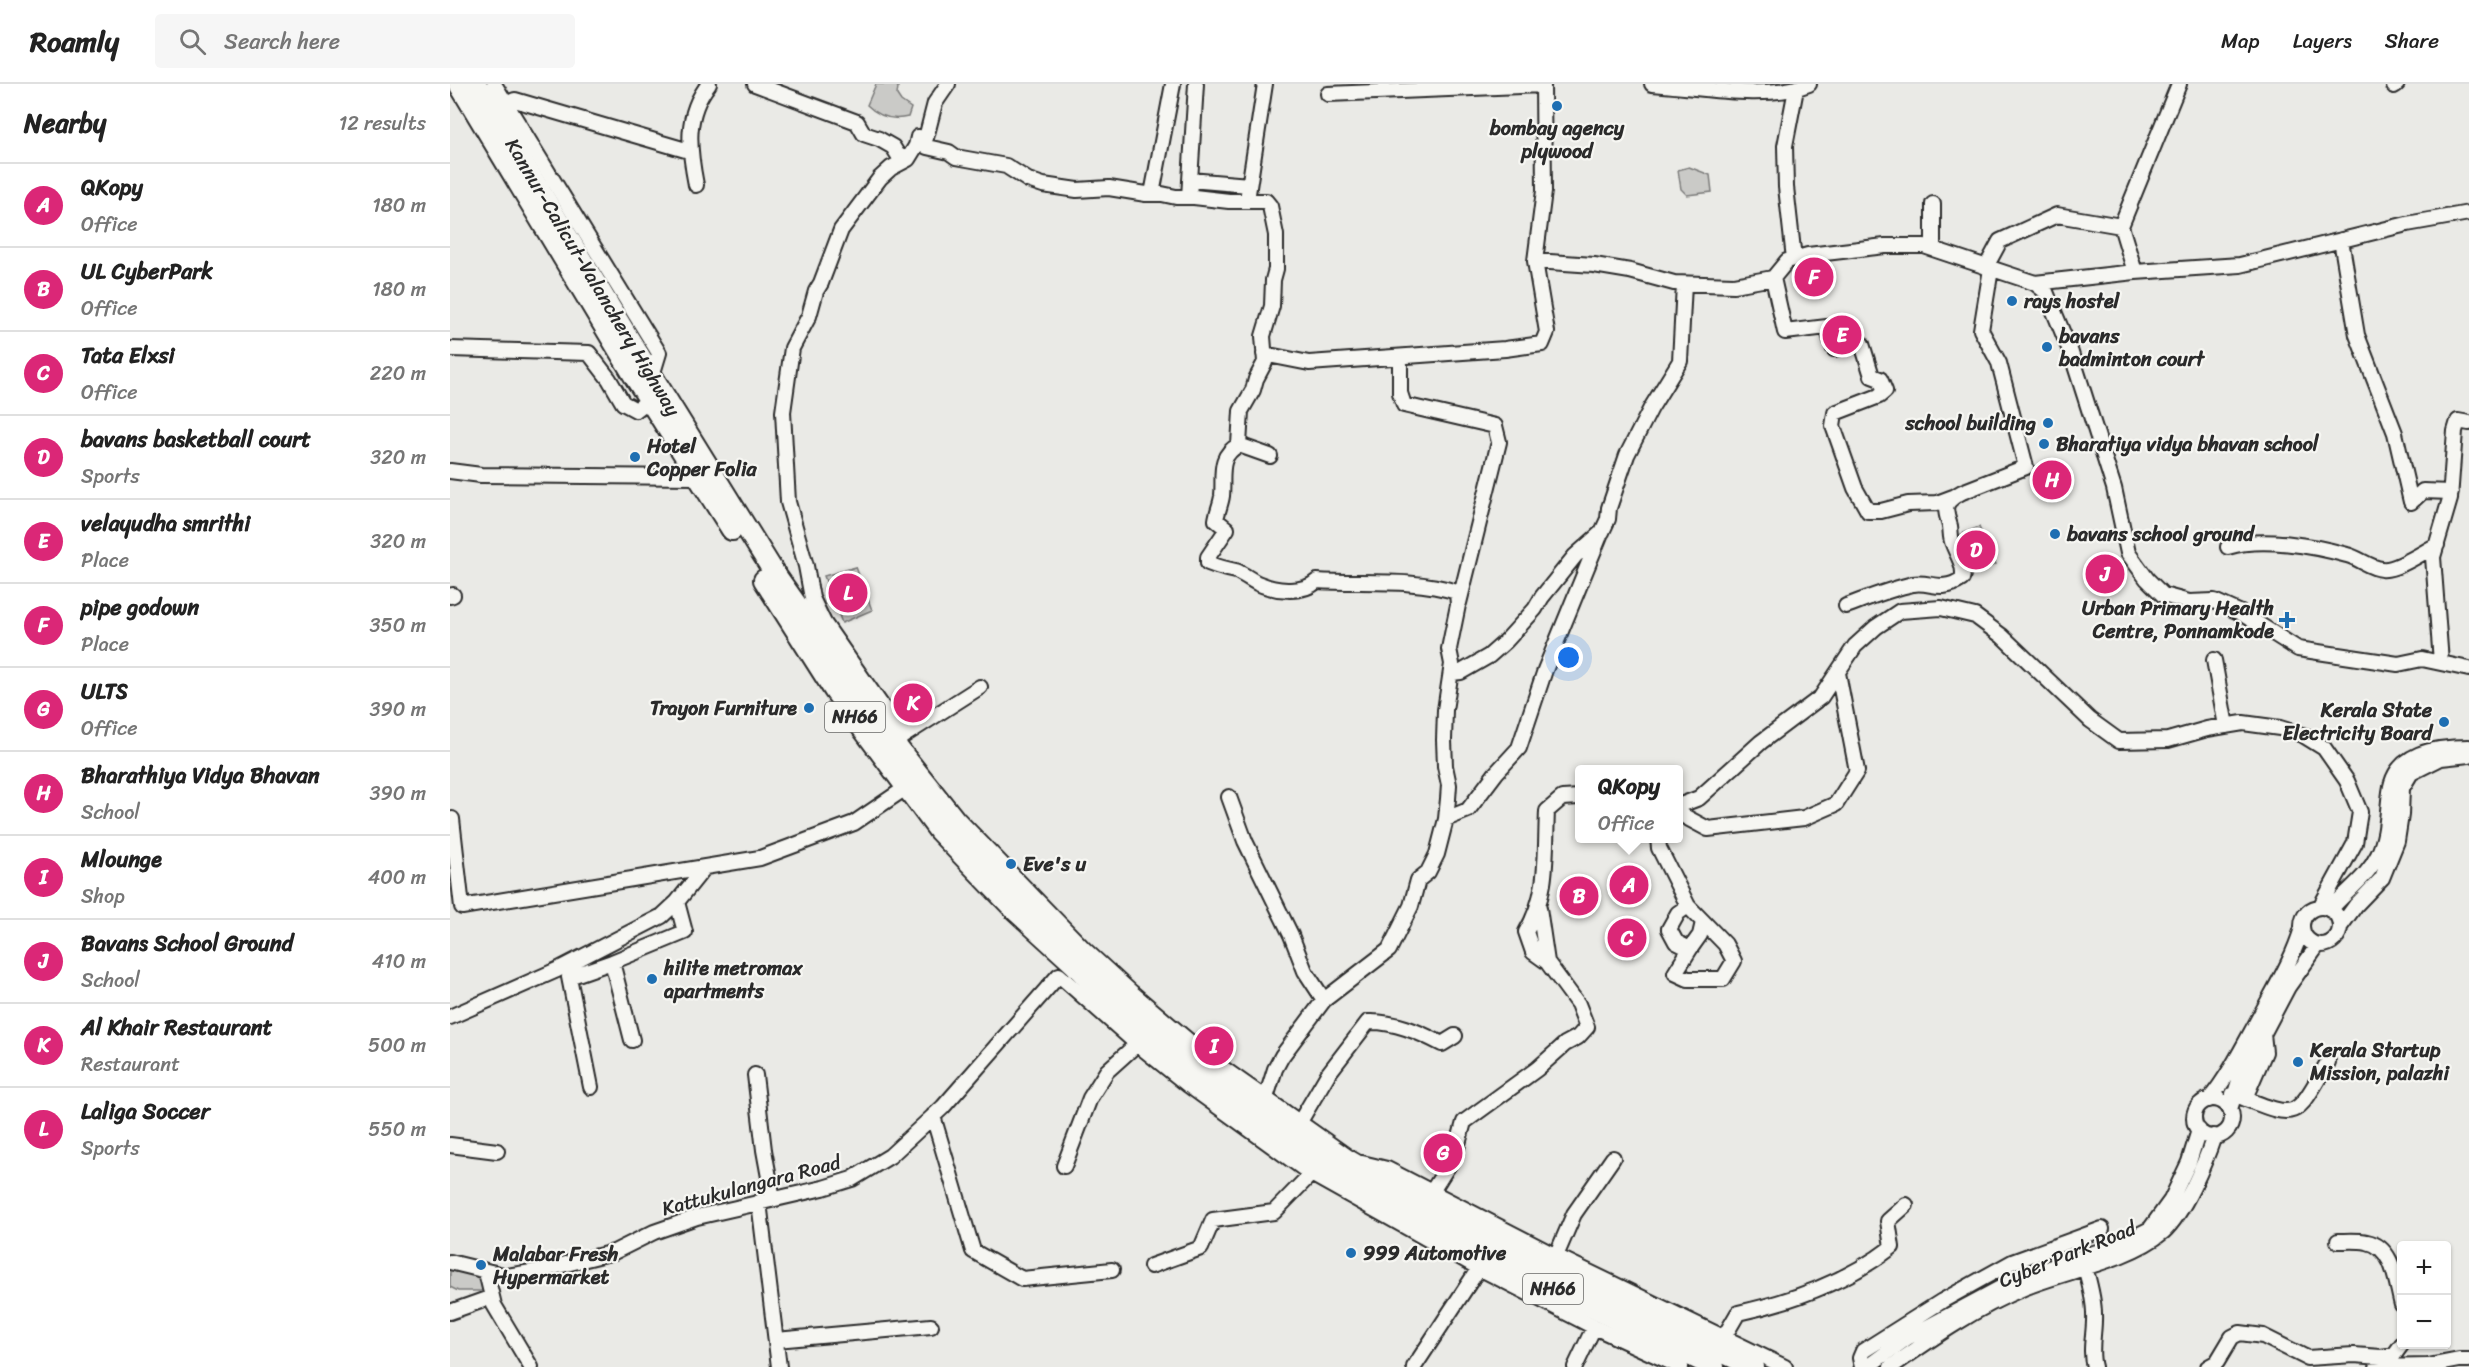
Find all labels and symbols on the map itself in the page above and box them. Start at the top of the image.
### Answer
marker: bombay agency plywood [1550,99,1564,113]
place label: bombay agency plywood [1489,111,1625,169]
street label: Kannur-Calicut-Valanchery Highway [495,131,690,424]
pin: F [1794,254,1834,300]
place label: rays hostel [2023,284,2121,319]
marker: rays hostel [2005,294,2019,308]
pin: E [1822,312,1862,358]
place label: bavans badminton court [2058,319,2206,377]
marker: bavans badminton court [2040,340,2054,354]
place label: school building [1905,406,2036,441]
marker: school building [2041,416,2055,430]
place label: Bharatiya vidya bhavan school [2056,427,2320,462]
place label: Hotel Copper Folia [646,429,757,487]
marker: Bharatiya vidya bhavan school [2037,437,2051,451]
marker: Hotel Copper Folia [628,450,642,464]
pin: H [2032,458,2072,502]
place label: bavans school ground [2066,517,2256,552]
marker: bavans school ground [2048,527,2062,541]
pin: D [1956,528,1996,572]
pin: J [2086,552,2124,596]
pin: L [828,570,868,616]
place label: Urban Primary Health Centre, Ponnamkode [2082,591,2275,649]
marker: Urban Primary Health Centre, Ponnamkode [2278,611,2296,629]
your location [1554,643,1583,672]
pin: K [894,680,932,726]
place label: Trayon Furniture [650,691,797,726]
place label: Kerala State Electricity Board [2282,693,2434,751]
marker: Trayon Furniture [802,701,816,715]
road number: NH66 [825,702,885,732]
marker: Kerala State Electricity Board [2437,715,2451,729]
place label: Eve's u [1023,847,1087,882]
marker: Eve's u [1004,857,1018,871]
pin: A [1610,862,1648,908]
pin: B [1560,874,1598,918]
pin: C [1608,916,1646,960]
place label: hilite metromax apartments [663,951,803,1009]
marker: hilite metromax apartments [645,972,659,986]
pin: I [1194,1024,1233,1068]
place label: Kerala Startup Mission, palazhi [2309,1033,2450,1091]
marker: Kerala Startup Mission, palazhi [2291,1055,2305,1069]
pin: G [1424,1130,1462,1176]
street label: Kattukulangara Road [658,1144,846,1226]
street label: Cyber Park Road [1993,1210,2143,1298]
place label: 999 Automotive [1363,1236,1507,1271]
place label: Malabar Fresh Hypermarket [492,1237,619,1295]
marker: 999 Automotive [1344,1246,1358,1260]
marker: Malabar Fresh Hypermarket [474,1258,488,1272]
road number: NH66 [1523,1274,1583,1304]

